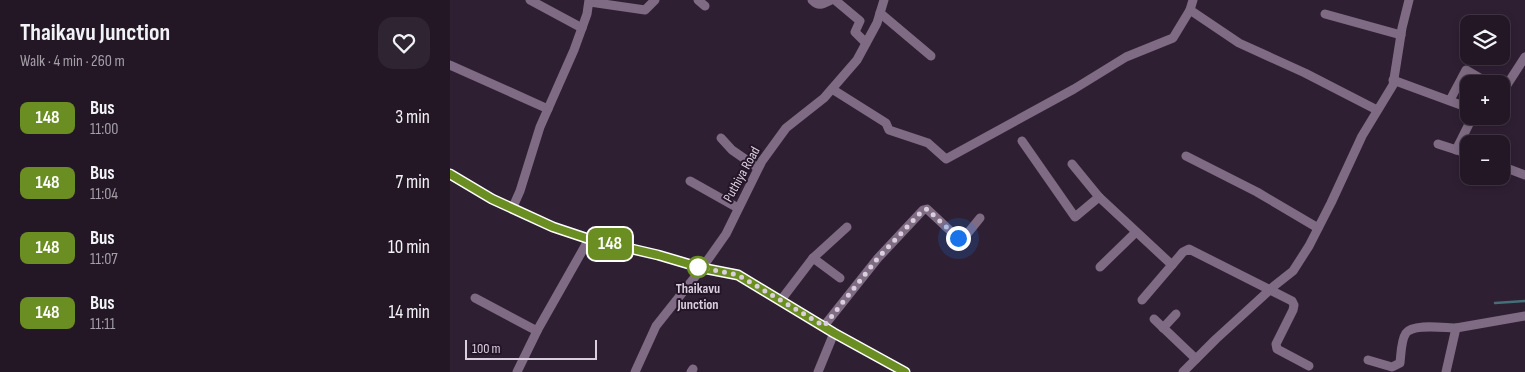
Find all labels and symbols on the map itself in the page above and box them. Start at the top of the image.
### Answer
street label: Puthiya Road [719,143,764,205]
your location [946,226,971,251]
line badge: 148 [581,228,639,260]
marker: Thaikavu Junction [687,256,709,278]
place label: Thaikavu Junction [676,280,720,313]
scale bar [465,337,598,360]

